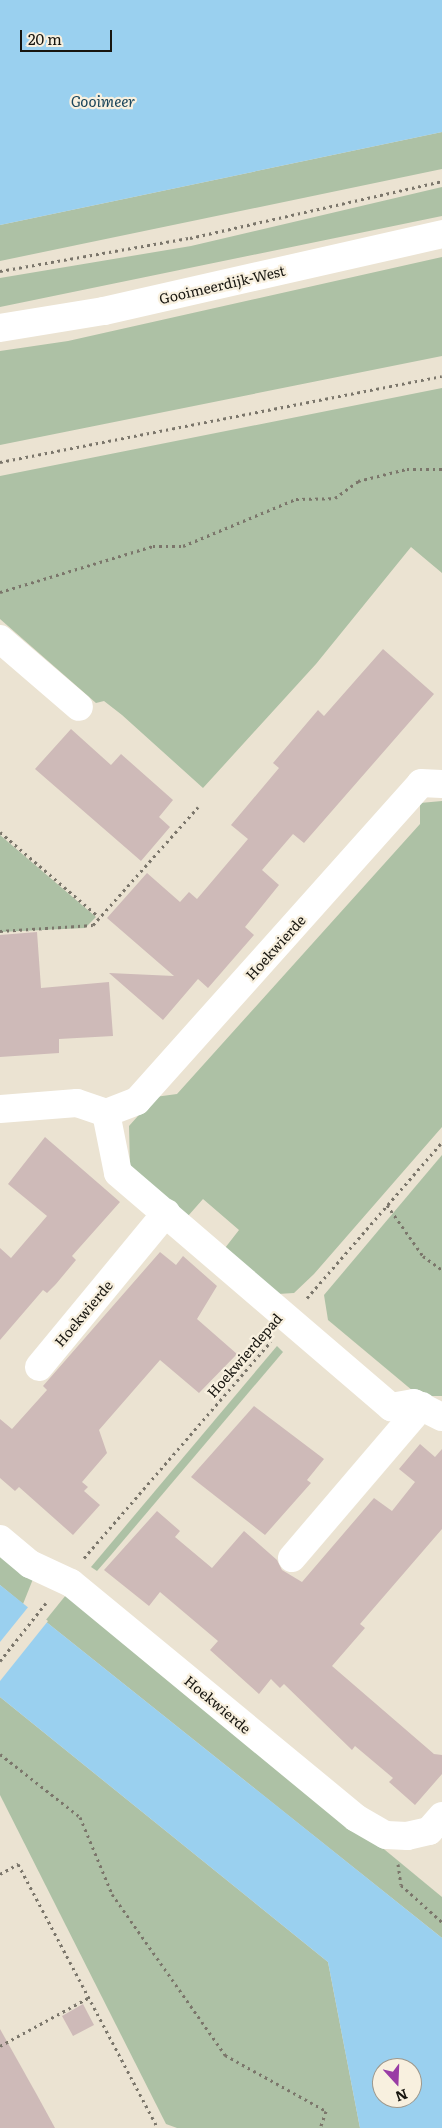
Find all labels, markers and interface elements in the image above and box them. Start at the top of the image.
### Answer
scale bar [22,20,115,52]
text: 20 m [28,27,62,50]
water label: Gooimeer [71,92,135,110]
street label: Gooimeerdijk-West [157,261,287,307]
street label: Hoekwierde [242,911,308,983]
street label: Hoekwierde [50,1277,116,1349]
street label: Hoekwierdepad [203,1310,285,1400]
street label: Hoekwierde [182,1671,254,1737]
north arrow [372,2058,422,2108]
text: N [393,2085,411,2108]

